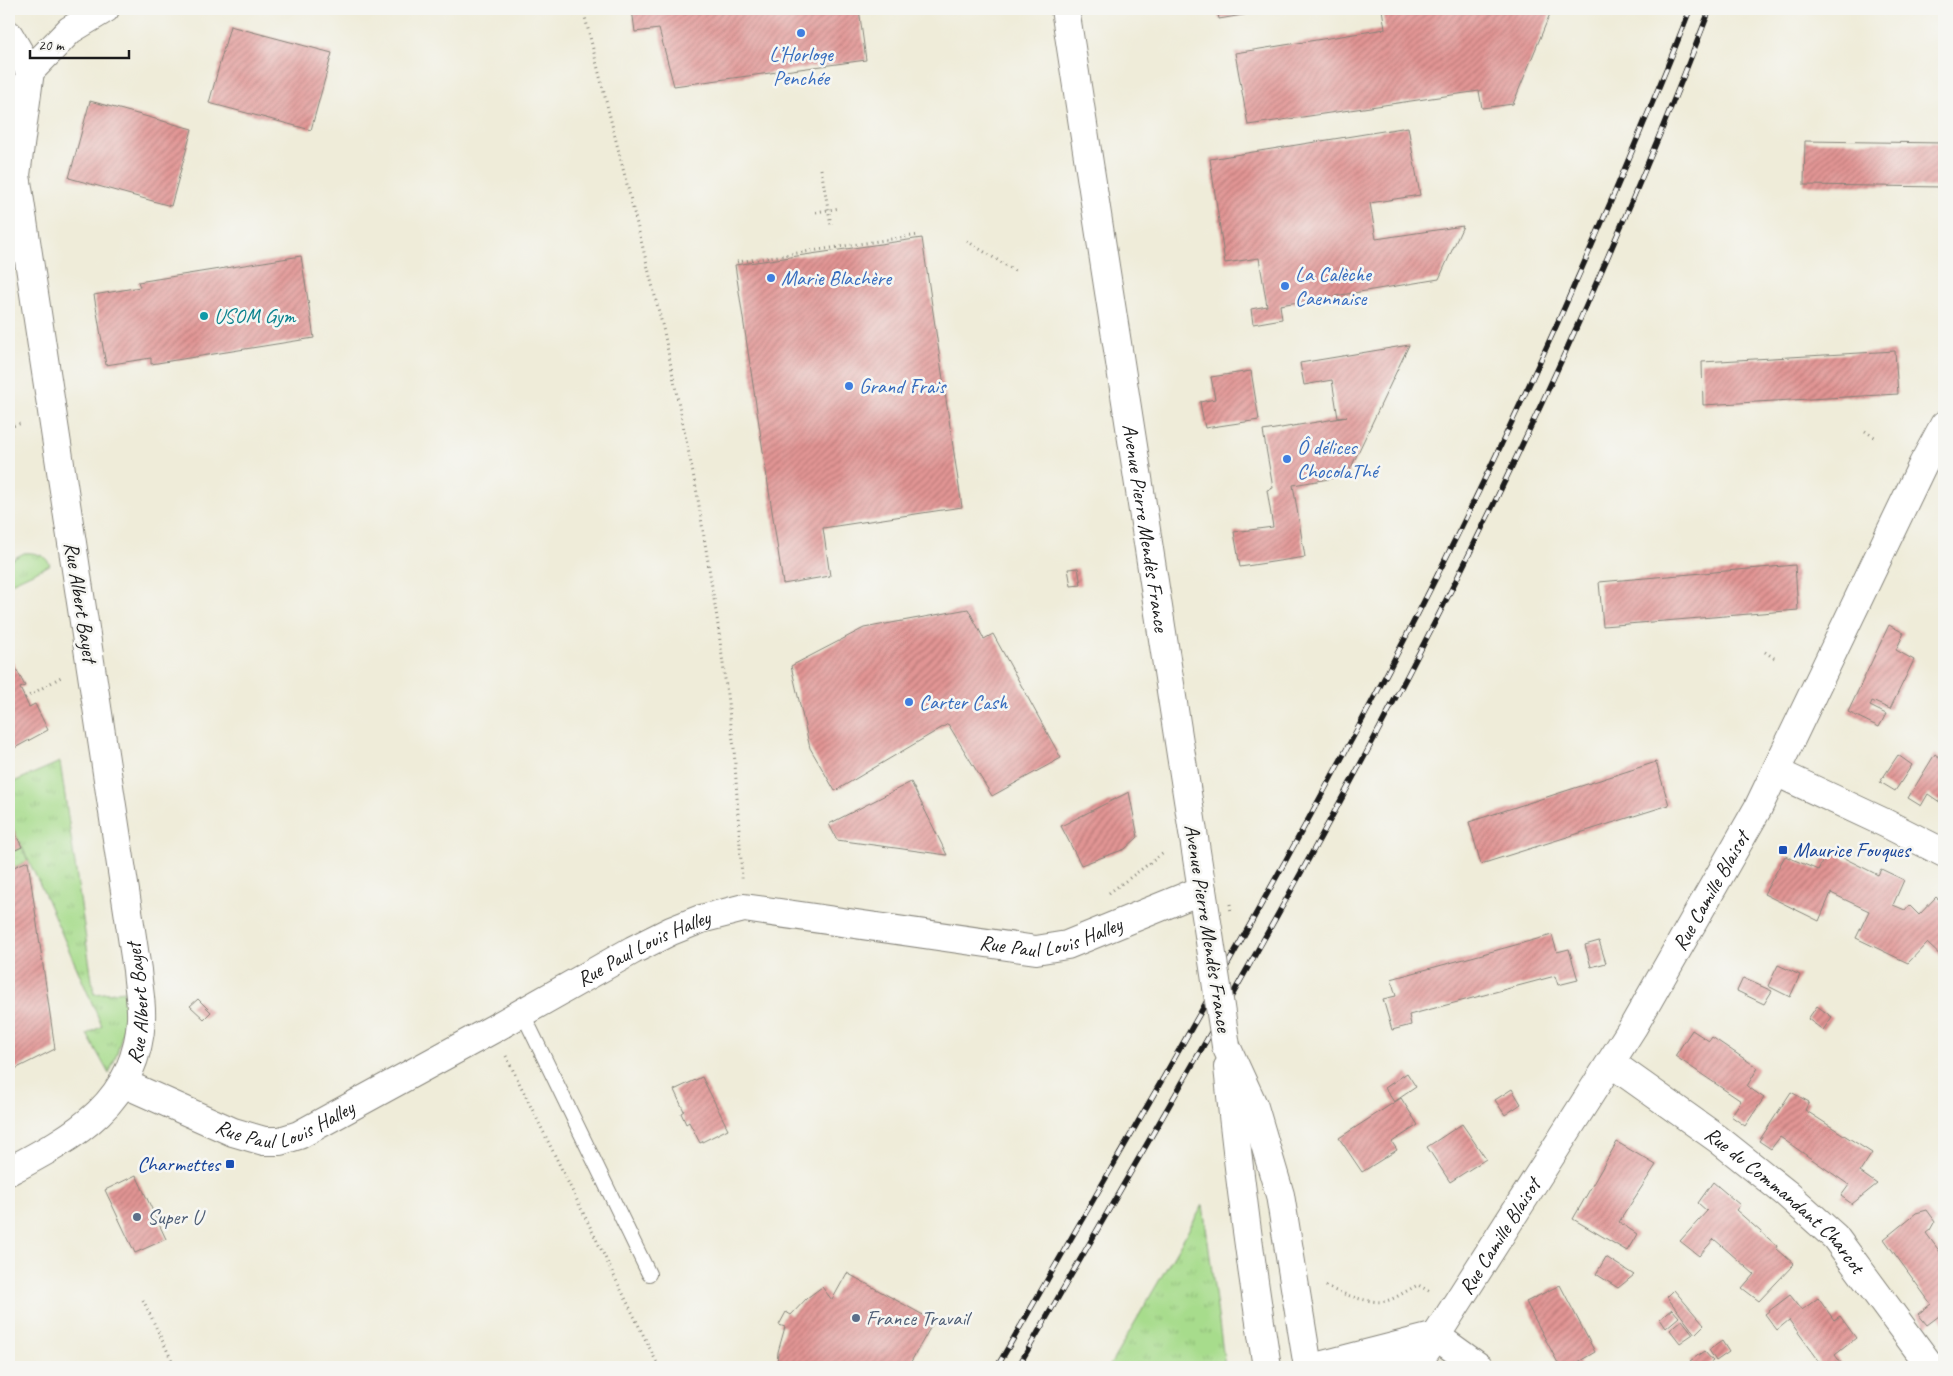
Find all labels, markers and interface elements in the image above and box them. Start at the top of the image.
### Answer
marker: L’Horloge Penchée [795,27,807,39]
scale bar [30,28,129,60]
text: 20 m [38,36,65,55]
place label: L’Horloge Penchée [769,41,834,91]
place label: La Calèche Caennaise [1295,261,1373,311]
place label: Marie Blachère [781,265,893,291]
marker: Marie Blachère [765,272,777,284]
marker: La Calèche Caennaise [1279,280,1291,292]
place label: USOM Gym [214,303,297,329]
marker: USOM Gym [198,310,210,322]
place label: Grand Frais [859,373,947,399]
marker: Grand Frais [843,380,855,392]
street label: Avenue Pierre Mendès France [1117,422,1175,635]
place label: Ô délices ChocolaThé [1297,434,1381,484]
marker: Ô délices ChocolaThé [1281,453,1293,465]
street label: Rue Albert Bayet [59,540,104,667]
place label: Carter Cash [919,689,1009,715]
marker: Carter Cash [903,696,915,708]
street label: Avenue Pierre Mendès France [1179,822,1237,1035]
street label: Rue Camille Blaisot [1666,824,1756,955]
place label: Maurice Fouques [1793,837,1912,863]
marker: Maurice Fouques [1777,844,1789,856]
street label: Rue Paul Louis Halley [572,904,715,992]
street label: Rue Paul Louis Halley [978,910,1127,963]
street label: Rue Albert Bayet [120,938,154,1067]
street label: Rue Paul Louis Halley [212,1094,360,1154]
street label: Rue du Commandant Charcot [1700,1121,1872,1280]
place label: Charmettes [137,1151,222,1177]
marker: Charmettes [224,1158,236,1170]
street label: Rue Camille Blaisot [1453,1171,1548,1299]
place label: Super U [147,1204,206,1230]
marker: Super U [131,1211,143,1223]
place label: France Travail [866,1305,972,1331]
marker: France Travail [850,1312,862,1324]

